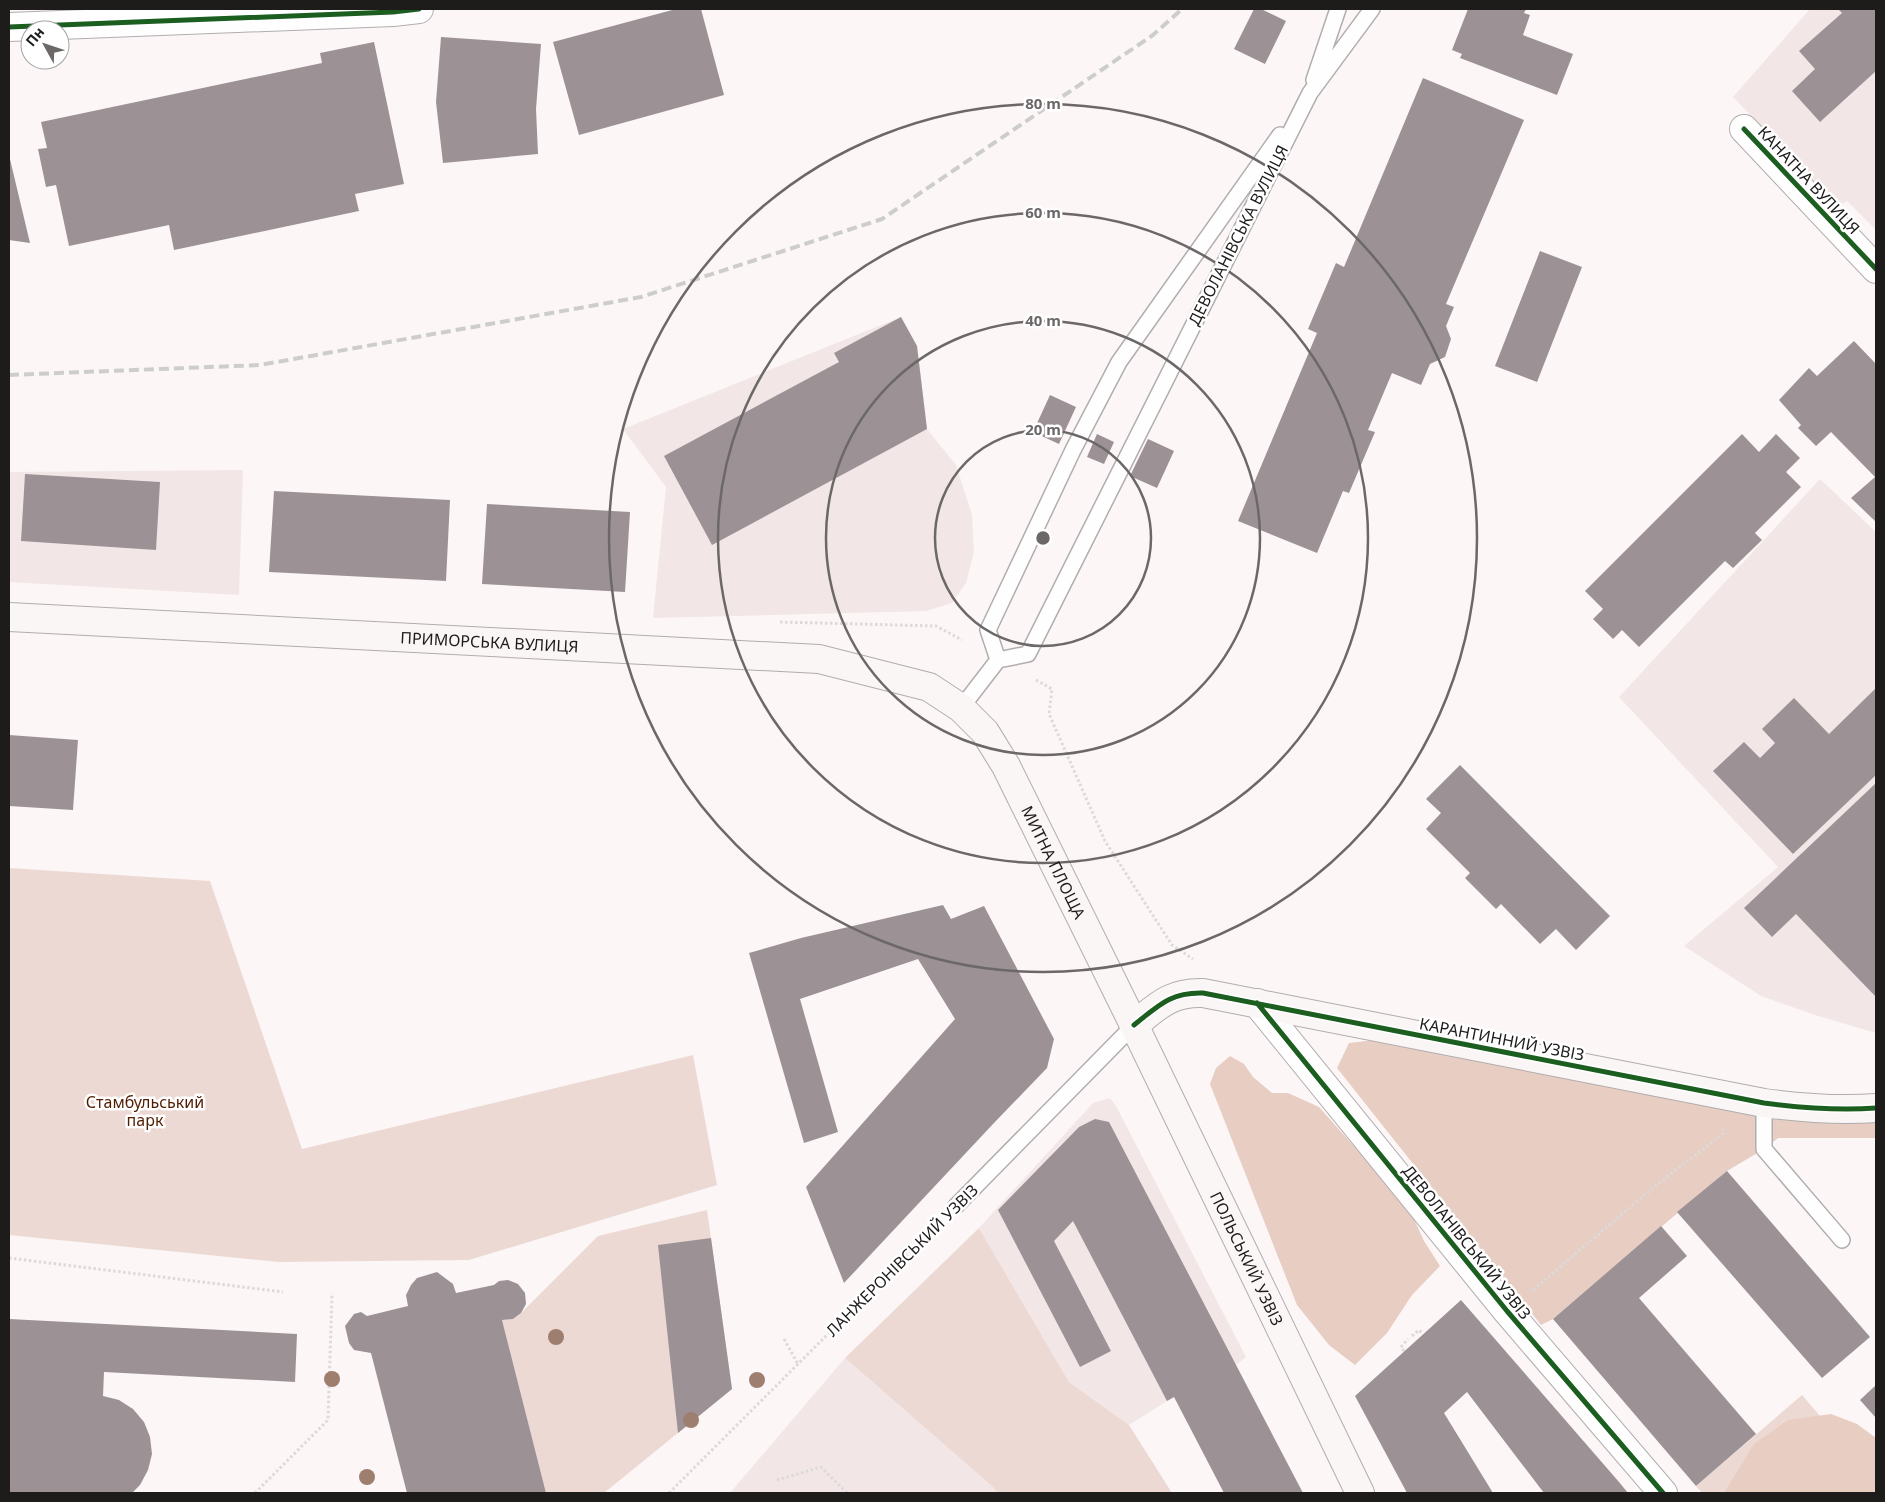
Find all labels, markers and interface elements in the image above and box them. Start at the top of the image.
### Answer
north arrow [20,20,70,70]
text: Пн [21,23,48,50]
text: 80 m [1025,93,1061,113]
street label: КАНАТНА ВУЛИЦЯ [1753,121,1865,239]
street label: ДЕВОЛАНІВСЬКА ВУЛИЦЯ [1183,141,1293,329]
text: 60 m [1025,202,1061,222]
text: 40 m [1025,310,1061,330]
text: 20 m [1025,419,1061,439]
centre of rings [1034,529,1052,547]
street label: ПРИМОРСЬКА ВУЛИЦЯ [400,626,579,658]
street label: МИТНА ПЛОЩА [1016,802,1091,923]
street label: КАРАНТИННИЙ УЗВІЗ [1418,1012,1586,1066]
park label: Стамбульський парк [86,1091,204,1131]
street label: ДЕВОЛАНІВСЬКИЙ УЗВІЗ [1398,1160,1536,1324]
street label: ЛАНЖЕРОНІВСЬКИЙ УЗВІЗ [821,1179,983,1341]
street label: ПОЛЬСЬКИЙ УЗВІЗ [1205,1188,1288,1329]

